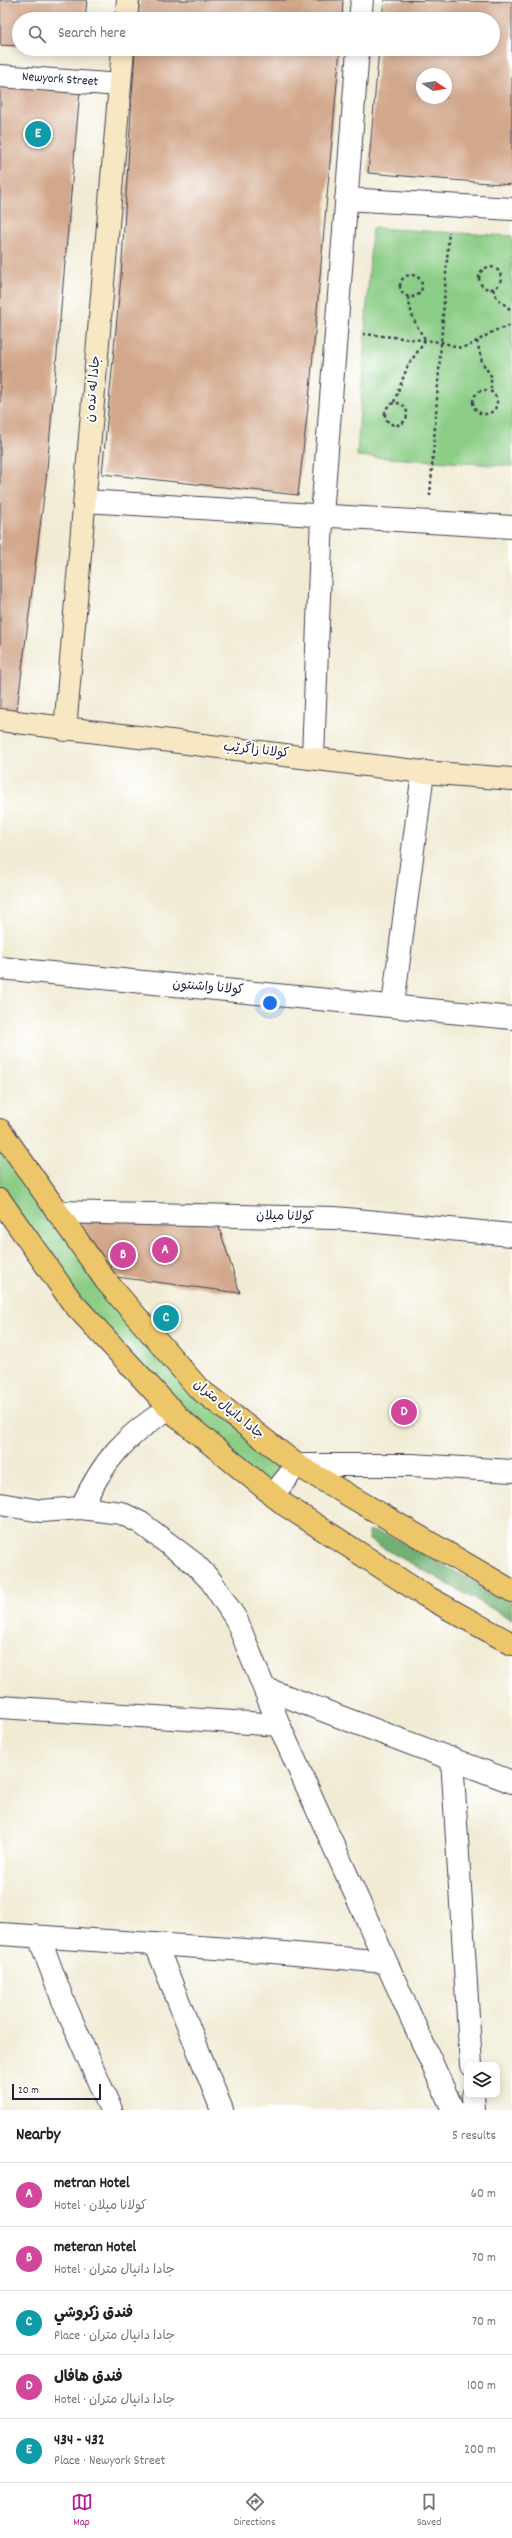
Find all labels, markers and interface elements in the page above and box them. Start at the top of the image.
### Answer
search box [12,12,500,56]
icon: search [26,23,48,45]
text: Search here [58,23,126,45]
street label: Newyork Street [21,68,99,92]
north arrow [416,68,452,104]
pin: E [25,119,51,149]
street label: جادا له نده ن [82,355,106,423]
street label: كولانا زاگرێب [222,738,290,764]
street label: كولانا واشنتون [172,975,245,1001]
your location [260,993,280,1013]
street label: كولانا ميلان [256,1207,314,1227]
pin: A [152,1235,178,1265]
pin: B [110,1240,136,1270]
pin: C [153,1303,179,1333]
street label: جادا دانيال متران [189,1376,267,1444]
pin: D [391,1397,417,1427]
map controls [464,2062,500,2098]
button: layers [464,2062,500,2098]
scale bar [12,2082,101,2101]
text: 20 m [18,2083,39,2099]
text: Nearby [16,2124,60,2148]
text: 5 results [452,2127,496,2146]
text: metran Hotel [54,2173,129,2195]
text: A [25,2185,33,2204]
text: 60 m [471,2185,496,2204]
text: Hotel · كولانا ميلان [54,2197,147,2216]
text: meteran Hotel [54,2237,136,2259]
text: B [26,2249,32,2268]
text: 70 m [472,2249,496,2268]
text: Hotel · جادا دانيال متران [54,2261,175,2280]
text: فندق زكروشي [54,2303,133,2325]
text: C [26,2313,32,2332]
text: 70 m [472,2313,496,2332]
text: Place · جادا دانيال متران [54,2327,175,2346]
text: فندق هافال [54,2367,123,2389]
text: D [26,2377,32,2396]
text: 100 m [467,2377,496,2396]
text: Hotel · جادا دانيال متران [54,2391,175,2410]
text: 434 - 432 [54,2430,105,2452]
text: E [26,2441,32,2460]
text: 200 m [464,2441,496,2460]
text: Place · Newyork Street [54,2452,165,2471]
tab: Map [71,2491,93,2531]
tab: Directions [234,2491,276,2531]
tab: Saved [417,2491,441,2531]

